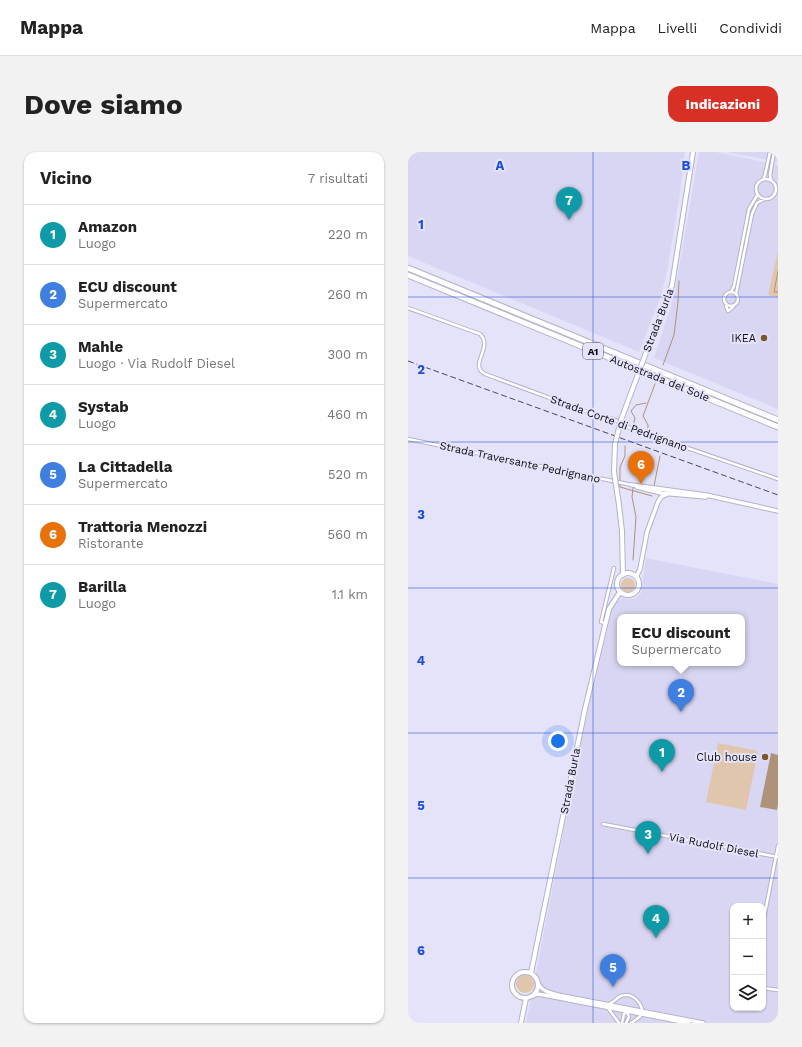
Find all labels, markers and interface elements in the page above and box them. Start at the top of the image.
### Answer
text: Mappa [20,16,83,39]
text: Mappa [590,20,636,36]
text: Livelli [658,20,697,36]
text: Condividi [719,20,782,36]
button: Indicazioni [668,86,778,122]
text: Dove siamo [24,88,183,121]
text: A [496,158,505,173]
text: B [682,158,691,173]
text: Vicino [40,168,92,188]
text: 7 risultati [308,171,368,186]
pin: 7 [556,187,582,220]
text: 1 [418,217,424,232]
text: Amazon [78,218,137,236]
text: 1 [50,227,56,242]
text: 220 m [328,227,368,242]
text: Luogo [78,236,116,251]
text: ECU discount [78,278,177,296]
text: 2 [49,287,57,302]
text: 260 m [328,287,368,302]
street label: Strada Burla [640,287,677,354]
text: Supermercato [78,296,168,311]
place label: IKEA [731,332,756,345]
marker: IKEA [759,333,769,343]
text: Mahle [78,338,123,356]
road number: A1 [583,343,603,359]
text: 3 [49,347,57,362]
text: 300 m [327,347,368,362]
street label: Autostrada del Sole [608,353,711,404]
text: Luogo · Via Rudolf Diesel [78,356,235,371]
text: 2 [417,362,425,377]
street label: Strada Corte di Pedrignano [548,393,689,454]
text: Systab [78,398,129,416]
text: 4 [49,407,57,422]
text: 460 m [327,407,368,422]
text: Luogo [78,416,116,431]
street label: Strada Traversante Pedrignano [438,439,602,486]
pin: 6 [628,451,654,484]
text: La Cittadella [78,458,172,476]
text: 5 [49,467,57,482]
text: 520 m [328,467,368,482]
text: Supermercato [78,476,168,491]
text: 3 [417,507,425,522]
text: Trattoria Menozzi [78,518,207,536]
text: 6 [49,527,57,542]
text: 560 m [328,527,368,542]
text: Ristorante [78,536,144,551]
text: Barilla [78,578,126,596]
text: 7 [49,587,57,602]
text: 1.1 km [332,587,368,602]
text: Luogo [78,596,116,611]
popup [617,614,745,666]
text: ECU discount [632,624,730,642]
text: Supermercato [632,642,721,657]
text: 4 [417,653,426,668]
pin: 2 [668,679,694,712]
your location [548,731,568,751]
pin: 1 [649,739,675,772]
street label: Strada Burla [558,747,583,815]
place label: Club house [696,751,757,764]
marker: Club house [760,752,770,762]
text: 5 [417,798,425,813]
pin: 3 [635,821,661,854]
street label: Via Rudolf Diesel [668,830,760,861]
map controls [730,903,766,1011]
button: + [730,903,766,939]
pin: 4 [643,905,669,938]
button: − [730,939,766,975]
text: 6 [417,943,425,958]
pin: 5 [600,954,626,987]
button: layers [730,975,766,1011]

